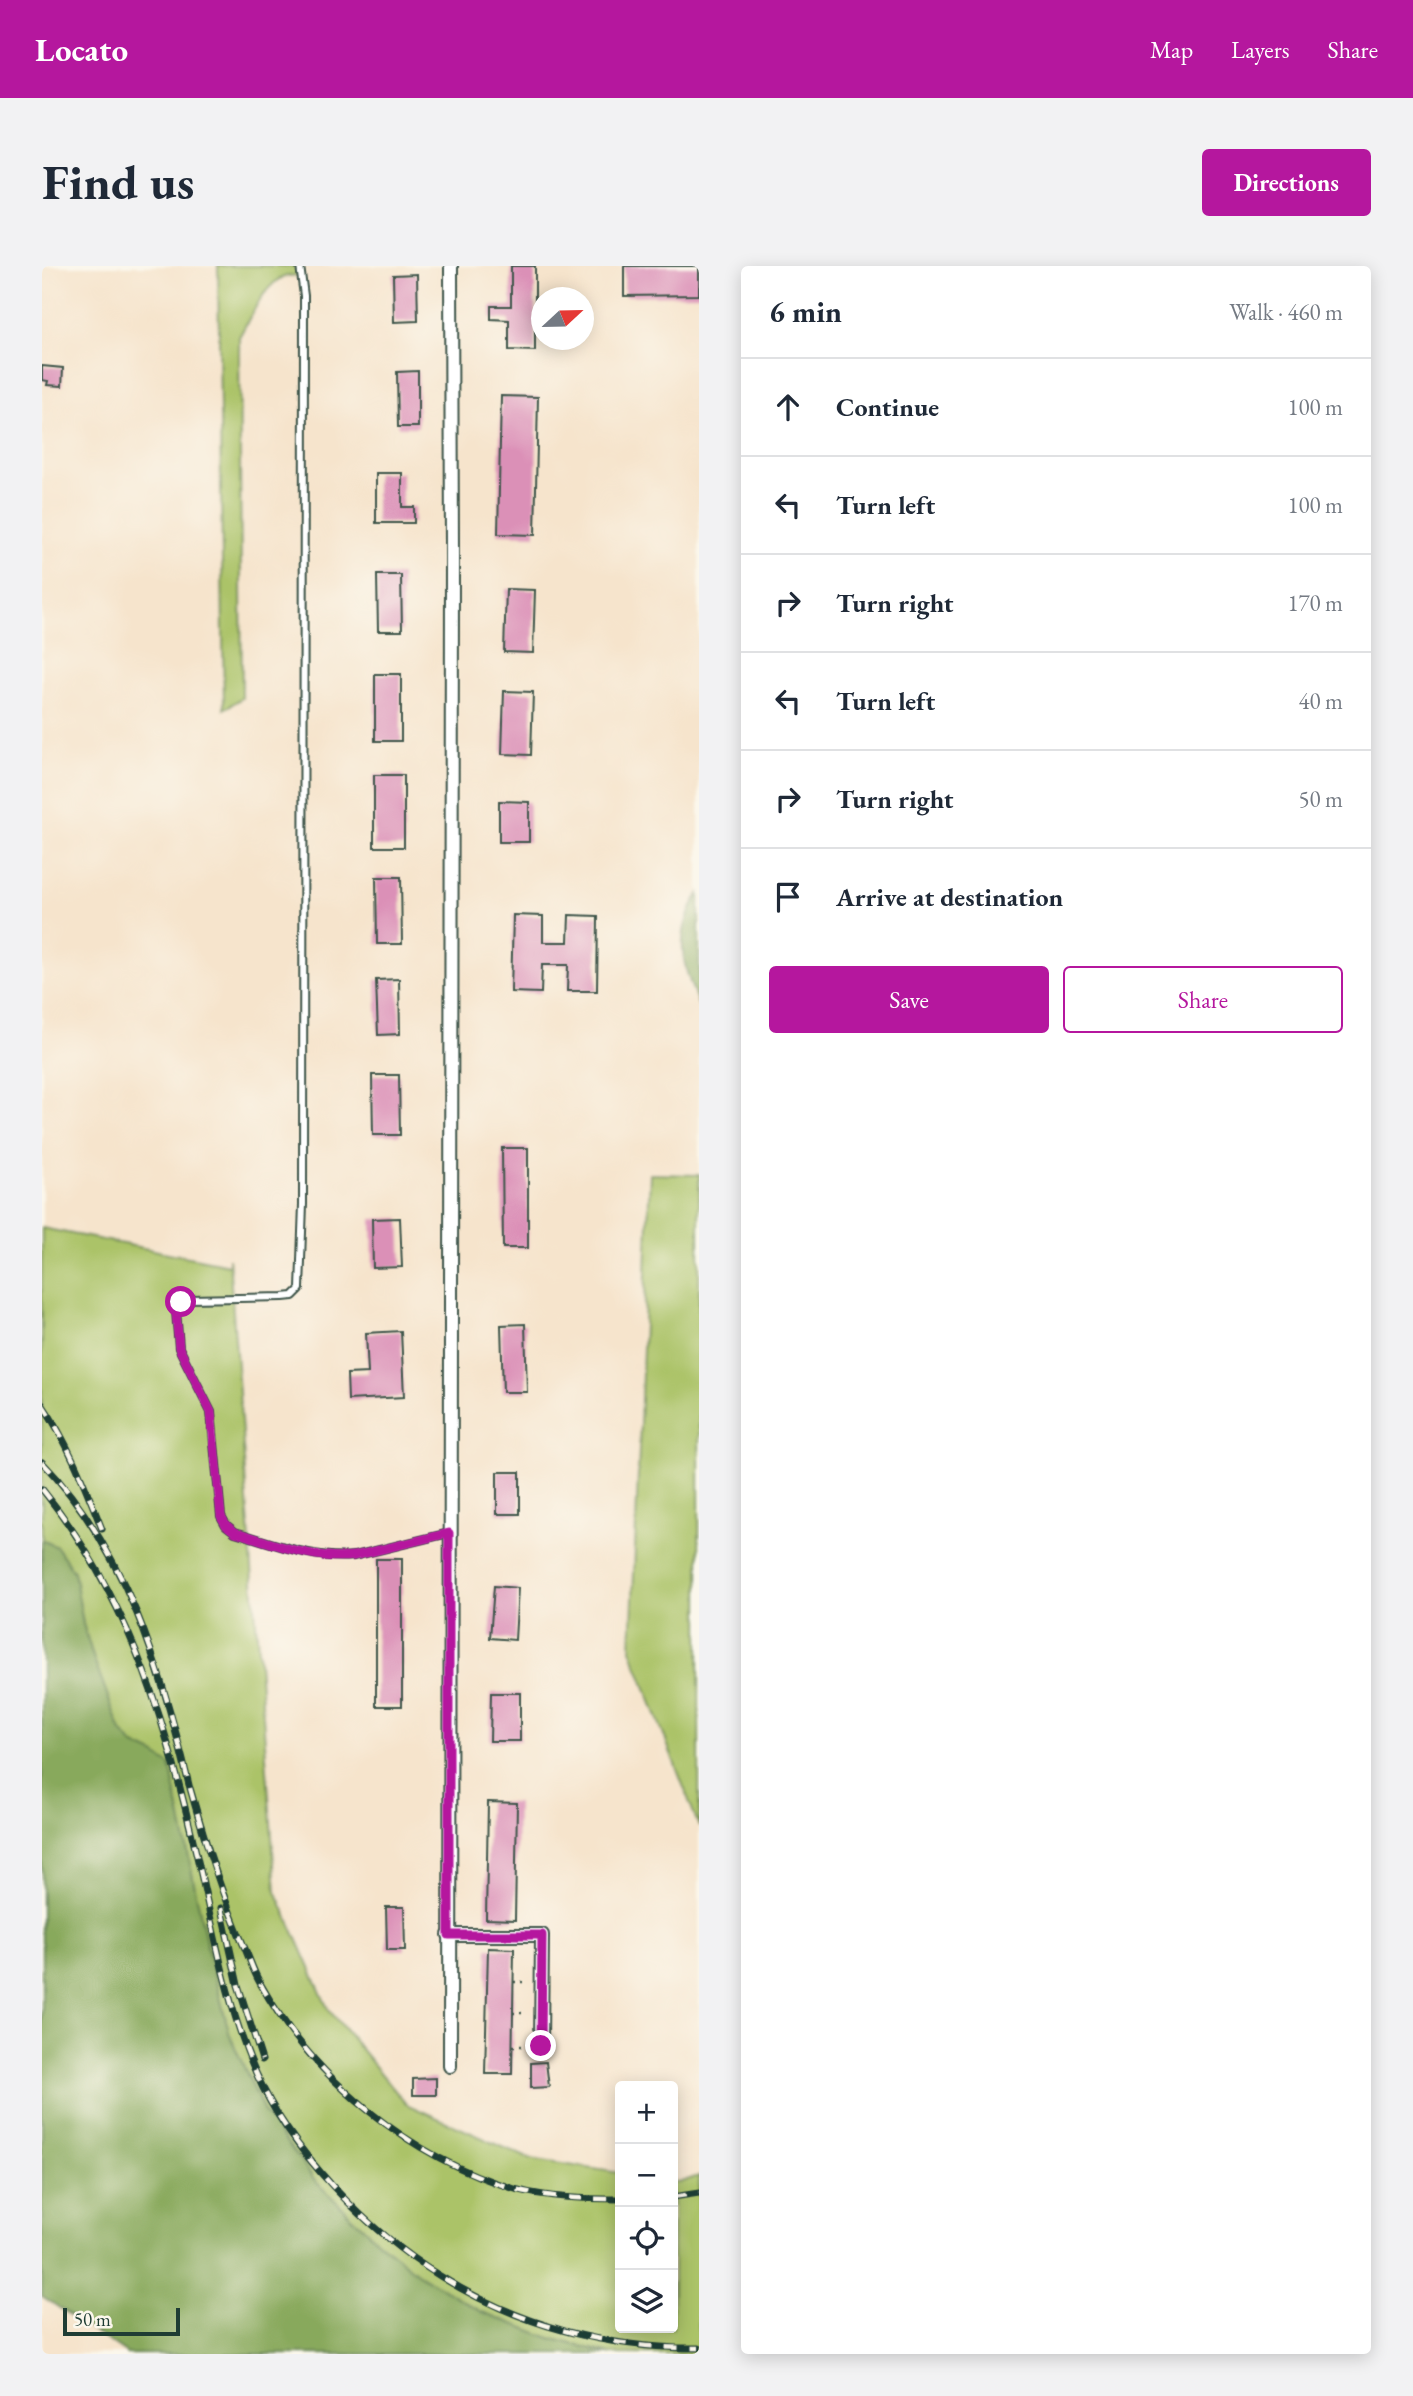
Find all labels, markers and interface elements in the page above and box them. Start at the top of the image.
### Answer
text: Locato [35,28,128,71]
text: Map [1150,34,1193,65]
text: Layers [1231,34,1290,65]
text: Share [1328,34,1378,65]
button: Directions [1202,149,1371,216]
text: Find us [42,150,194,214]
north arrow [531,287,594,350]
text: 6 min [769,292,842,331]
text: Walk · 460 m [1229,297,1343,327]
icon: ahead [769,388,807,426]
text: Continue [836,390,939,424]
text: 100 m [1287,392,1343,422]
icon: left [769,486,807,524]
text: Turn left [836,488,935,522]
text: 100 m [1287,490,1343,520]
icon: right [769,584,807,622]
text: Turn right [836,586,954,620]
text: 170 m [1287,588,1343,618]
icon: left [769,682,807,720]
text: Turn left [836,684,935,718]
text: 40 m [1298,686,1343,716]
icon: right [769,780,807,818]
text: Turn right [836,782,954,816]
text: 50 m [1298,784,1343,814]
icon: arrive [769,878,807,916]
text: Arrive at destination [836,880,1063,914]
button: Save [769,966,1049,1033]
button: Share [1063,966,1343,1033]
route start [165,1286,196,1317]
route end [525,2030,556,2061]
map controls [615,2081,678,2333]
button: + [615,2081,678,2144]
button: − [615,2144,678,2207]
button: locate [615,2207,678,2270]
button: layers [615,2270,678,2333]
scale bar [63,2305,180,2337]
text: 50 m [74,2307,111,2332]

